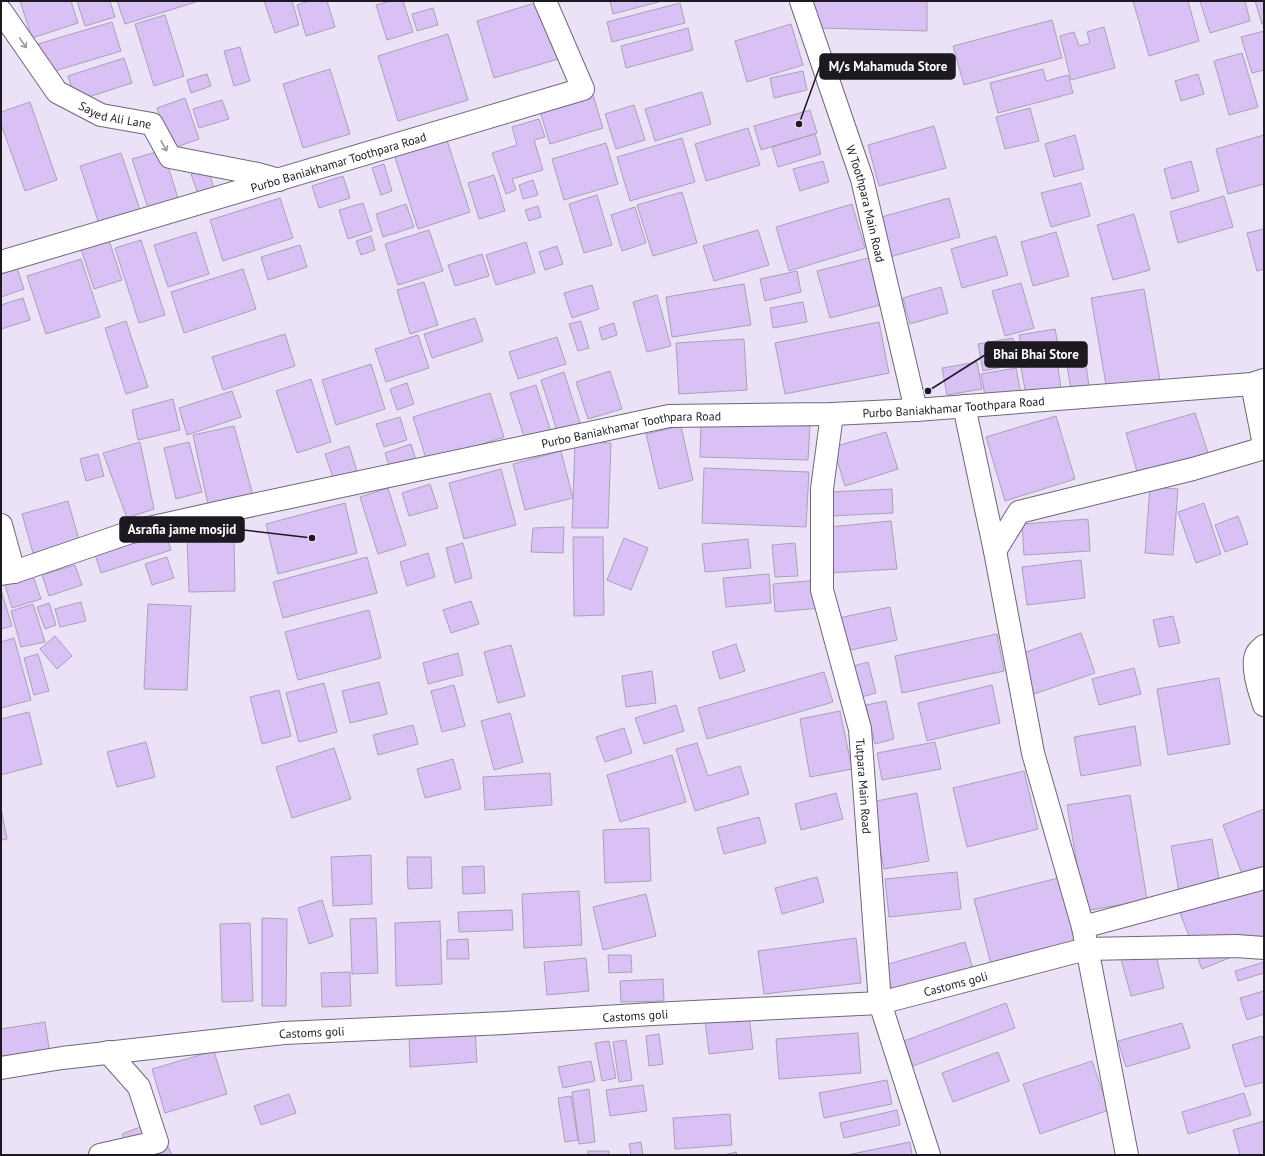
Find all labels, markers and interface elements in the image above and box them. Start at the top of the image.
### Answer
one-way arrow [19,37,27,48]
callout: M/s Mahamuda Store [820,54,955,79]
text: M/s Mahamuda Store [829,58,948,75]
street label: Sayed Ali Lane [77,97,153,131]
street label: Purbo Baniakhamar Toothpara Road [249,129,428,195]
one-way arrow [161,140,168,152]
street label: W Toothpara Main Road [843,143,889,264]
callout: Bhai Bhai Store [985,342,1087,367]
text: Bhai Bhai Store [993,346,1079,363]
street label: Purbo Baniakhamar Toothpara Road [862,393,1045,420]
street label: Purbo Baniakhamar Toothpara Road [540,408,721,451]
callout: Asrafia jame mosjid [120,517,244,542]
text: Asrafia jame mosjid [128,521,236,538]
street label: Tutpara Main Road [853,738,875,834]
street label: Castoms goli [922,968,989,999]
street label: Castoms goli [602,1006,668,1025]
street label: Castoms goli [278,1023,345,1041]

